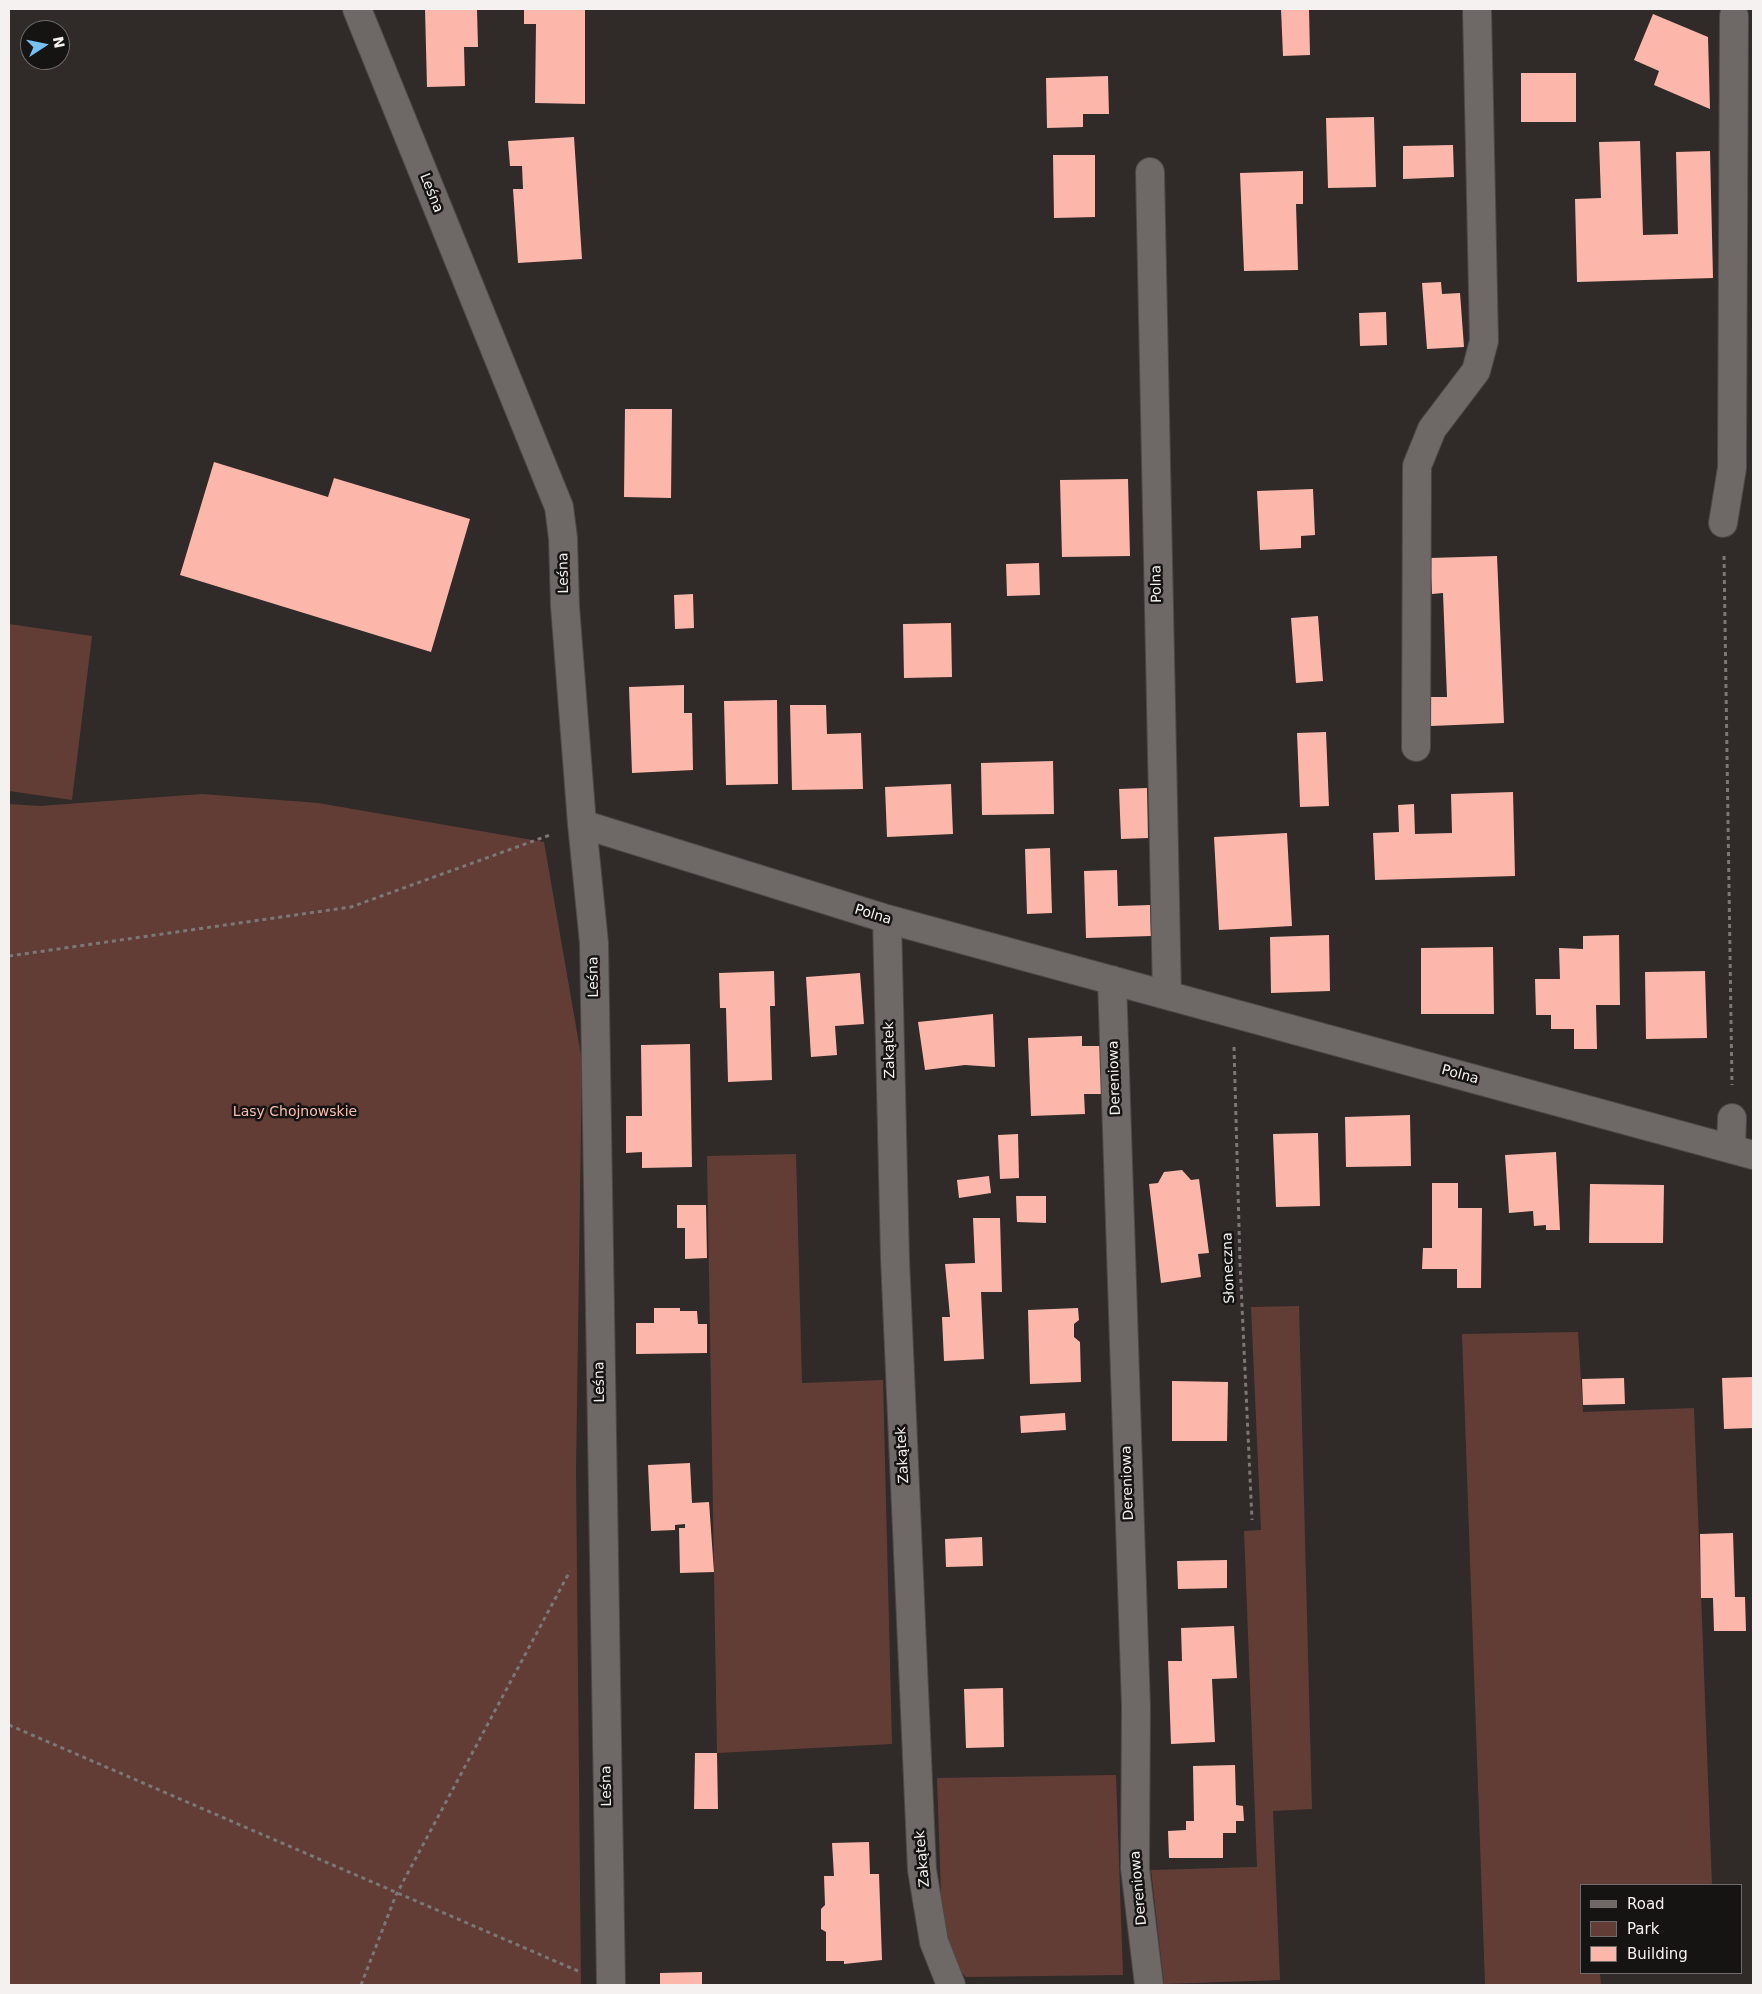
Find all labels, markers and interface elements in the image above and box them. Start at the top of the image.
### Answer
north arrow [20,20,70,70]
text: N [50,35,68,50]
street label: Leśna [416,171,446,215]
street label: Leśna [555,552,573,594]
street label: Polna [1148,565,1166,603]
street label: Polna [852,901,894,929]
street label: Leśna [585,956,603,998]
street label: Zakątek [881,1021,899,1079]
street label: Dereniowa [1105,1040,1125,1116]
street label: Polna [1440,1062,1480,1088]
park label: Lasy Chojnowskie [233,1104,357,1120]
street label: Słoneczna [1219,1232,1239,1304]
street label: Leśna [591,1361,609,1403]
street label: Zakątek [893,1426,913,1484]
street label: Dereniowa [1118,1445,1138,1521]
street label: Leśna [598,1765,616,1807]
street label: Zakątek [912,1830,934,1888]
street label: Dereniowa [1127,1850,1151,1926]
legend [1580,1884,1742,1974]
text: Road [1627,1895,1665,1913]
text: Park [1627,1920,1659,1938]
text: Building [1627,1945,1688,1963]

